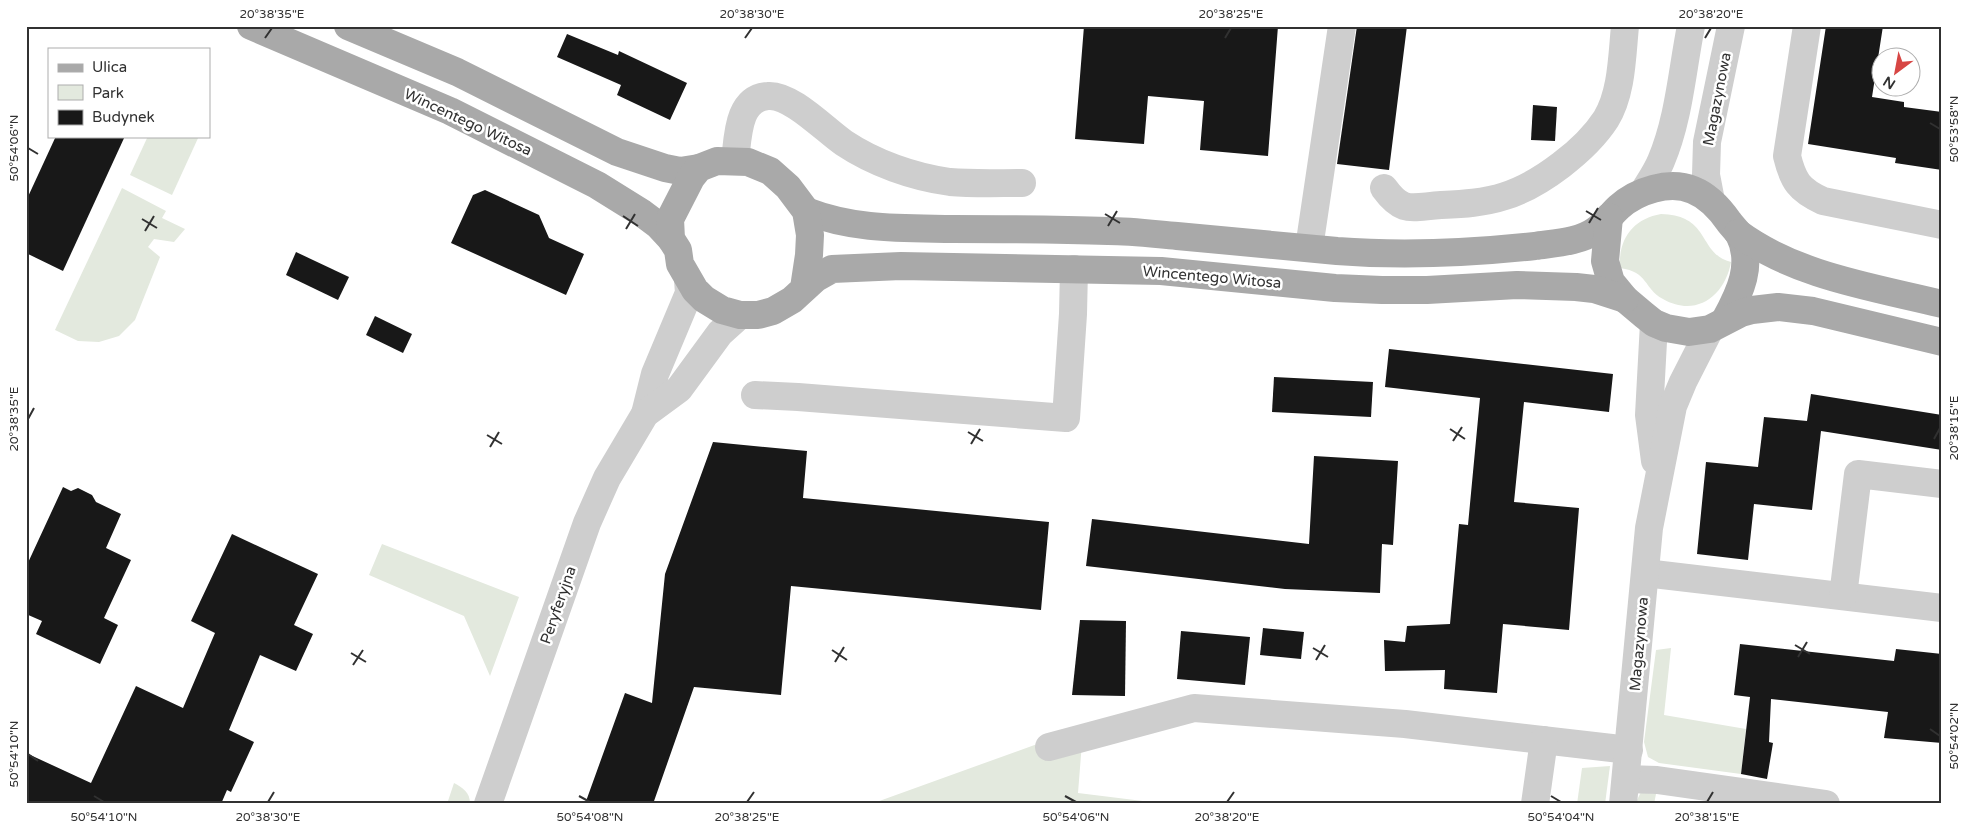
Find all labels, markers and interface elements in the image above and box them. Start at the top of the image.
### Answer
text: 20°38'35"E [239,7,305,21]
text: 20°38'30"E [719,7,785,21]
text: 20°38'25"E [1198,7,1264,21]
text: 20°38'20"E [1678,7,1744,21]
legend [48,48,210,138]
north arrow [1870,48,1920,98]
street label: Magazynowa [1699,51,1735,147]
text: Ulica [92,58,127,76]
text: N [1880,72,1899,93]
text: Park [92,84,124,102]
street label: Wincentego Witosa [401,84,535,160]
text: 50°53'58"N [1947,96,1961,163]
text: Budynek [92,108,155,126]
text: 50°54'06"N [7,115,21,182]
street label: Wincentego Witosa [1142,262,1282,292]
text: 20°38'35"E [7,386,21,452]
text: 20°38'15"E [1947,395,1961,461]
street label: Peryferyjna [536,564,580,646]
street label: Magazynowa [1626,596,1652,692]
text: 50°54'02"N [1947,703,1961,770]
text: 50°54'10"N [7,721,21,788]
text: 50°54'10"N [71,810,138,824]
text: 20°38'30"E [235,810,301,824]
text: 50°54'08"N [557,810,624,824]
text: 20°38'25"E [714,810,780,824]
text: 50°54'06"N [1043,810,1110,824]
text: 20°38'20"E [1194,810,1260,824]
text: 50°54'04"N [1528,810,1595,824]
text: 20°38'15"E [1674,810,1740,824]

